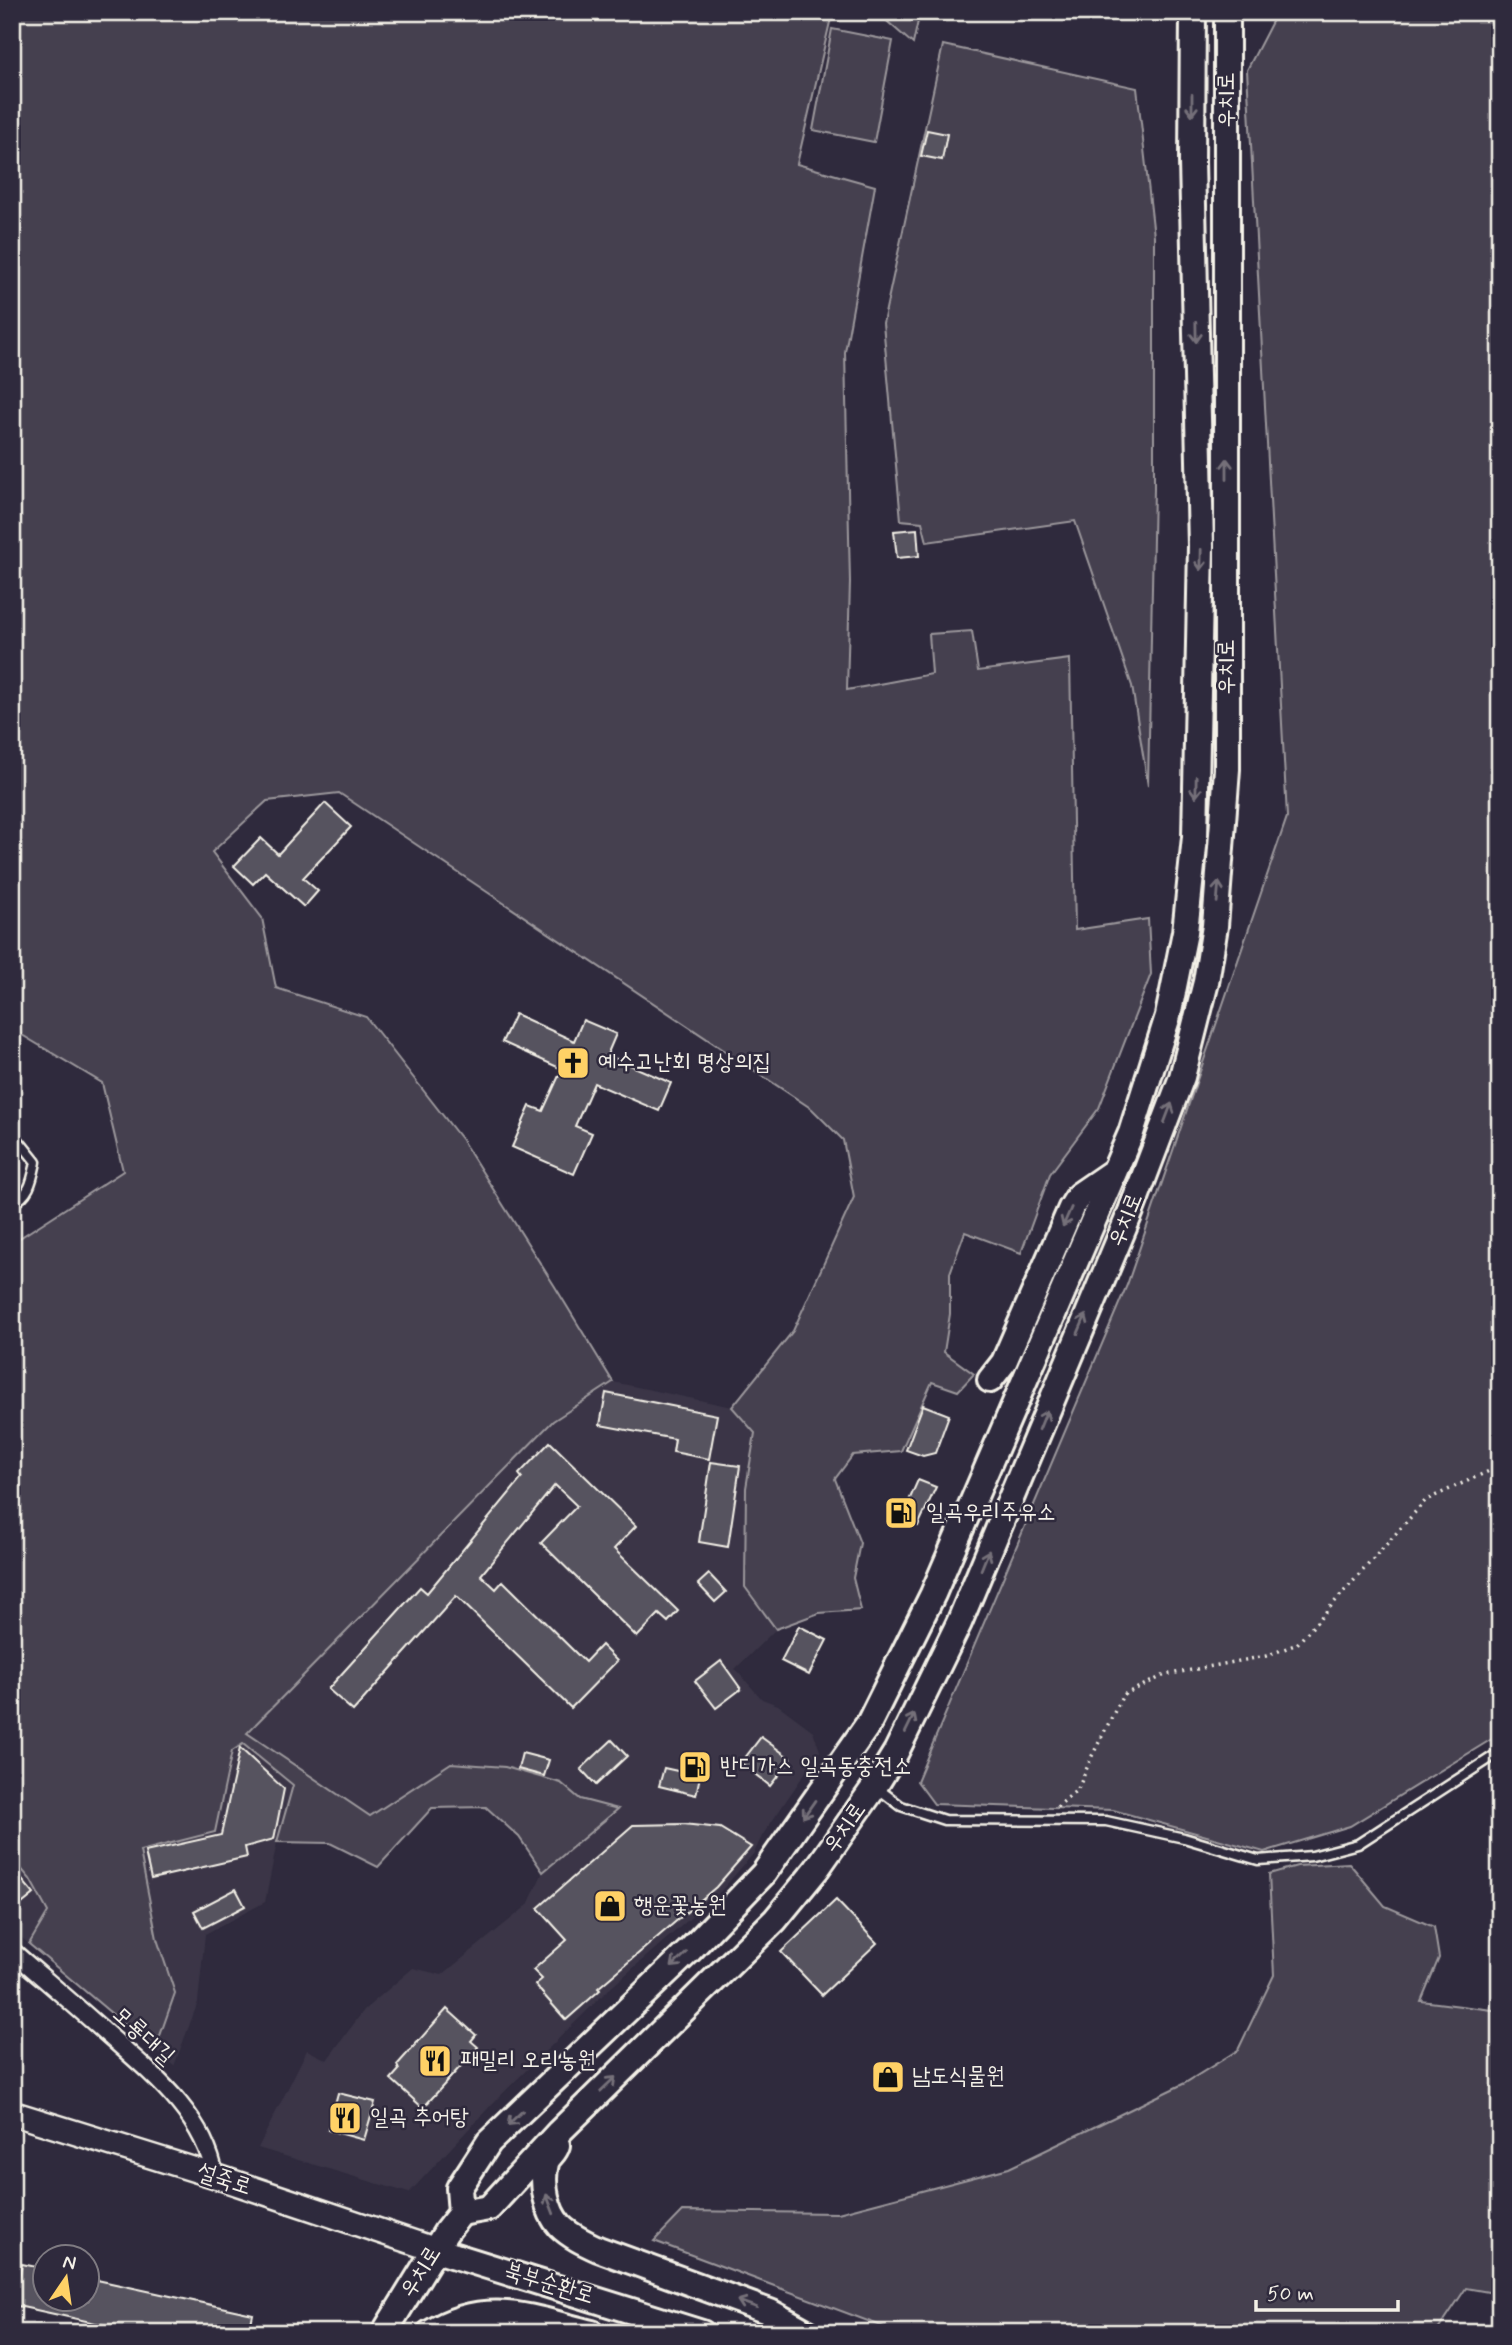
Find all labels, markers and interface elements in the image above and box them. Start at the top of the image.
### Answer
street label: 우치로 [1212,72,1242,128]
one-way arrow [1185,93,1199,116]
one-way arrow [1189,321,1203,344]
one-way arrow [1220,458,1234,481]
one-way arrow [1194,548,1208,571]
street label: 우치로 [1212,639,1242,695]
one-way arrow [1190,776,1203,799]
one-way arrow [1212,881,1225,904]
church icon: 예수고난회 명상의집 [554,1044,592,1082]
place label: 예수고난회 명상의집 [598,1048,771,1078]
one-way arrow [1163,1103,1175,1124]
street label: 우치로 [1102,1189,1150,1251]
one-way arrow [1060,1206,1073,1227]
one-way arrow [1077,1313,1090,1335]
one-way arrow [1037,1409,1050,1431]
fuel station icon: 일곡우리주유소 [882,1494,920,1532]
place label: 일곡우리주유소 [926,1498,1056,1528]
one-way arrow [979,1550,992,1571]
one-way arrow [904,1713,917,1734]
fuel station icon: 반디가스 일곡동충전소 [676,1748,714,1786]
place label: 반디가스 일곡동충전소 [720,1752,911,1782]
street label: 우치로 [817,1797,873,1859]
one-way arrow [802,1799,816,1818]
shop icon: 행운꽃농원 [591,1887,629,1925]
place label: 행운꽃농원 [634,1891,727,1921]
one-way arrow [671,1952,688,1969]
street label: 모룡대길 [105,2000,181,2072]
restaurant icon: 패밀리 오리농원 [416,2042,454,2080]
place label: 패밀리 오리농원 [460,2046,596,2076]
shop icon: 남도식물원 [869,2058,907,2096]
place label: 남도식물원 [912,2062,1005,2092]
one-way arrow [599,2076,616,2093]
restaurant icon: 일곡 추어탕 [326,2099,364,2137]
place label: 일곡 추어탕 [370,2103,469,2133]
one-way arrow [506,2109,523,2126]
street label: 설죽로 [193,2157,255,2203]
one-way arrow [542,2194,555,2215]
street label: 우치로 [394,2241,448,2303]
north arrow [32,2244,102,2314]
text: N [61,2249,78,2277]
street label: 북부순환로 [500,2256,598,2312]
scale bar [1256,2268,1398,2312]
text: 50 m [1267,2280,1314,2308]
one-way arrow [736,2297,758,2309]

